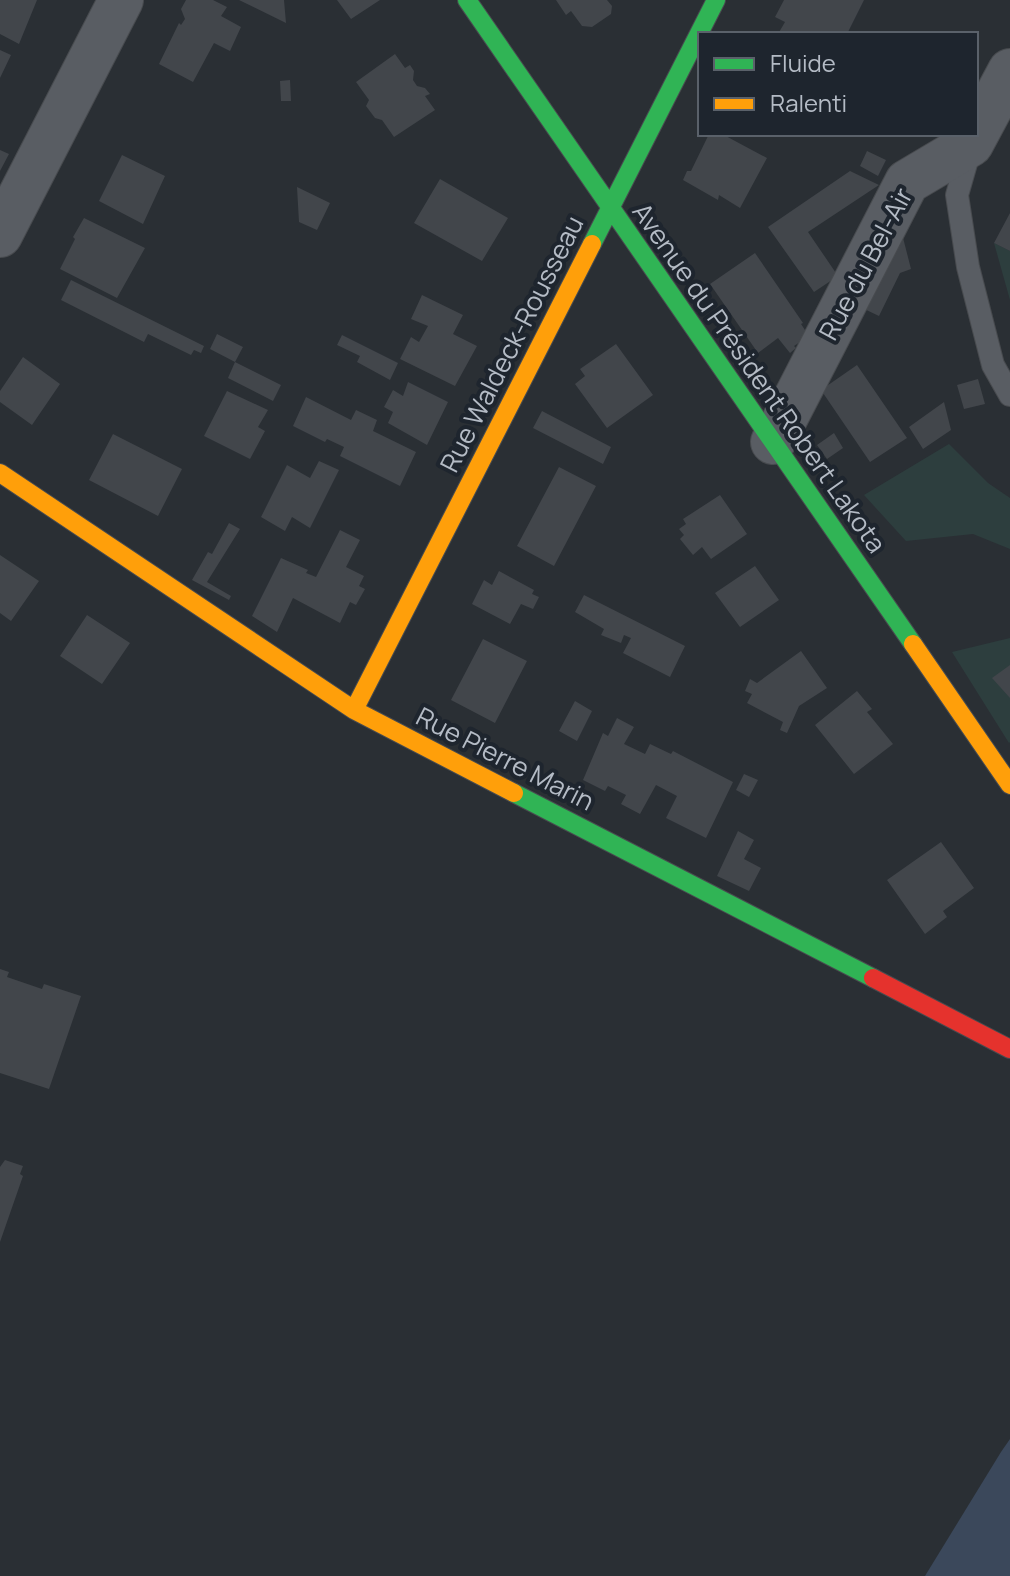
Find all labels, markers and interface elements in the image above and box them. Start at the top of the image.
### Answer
legend [698,32,978,136]
text: Fluide [770,46,836,79]
text: Ralenti [770,86,847,119]
street label: Rue du Bel-Air [810,181,920,346]
street label: Avenue du Président Robert Lakota [625,195,895,560]
street label: Rue Waldeck-Rousseau [431,209,591,478]
street label: Rue Pierre Marin [410,698,601,818]

